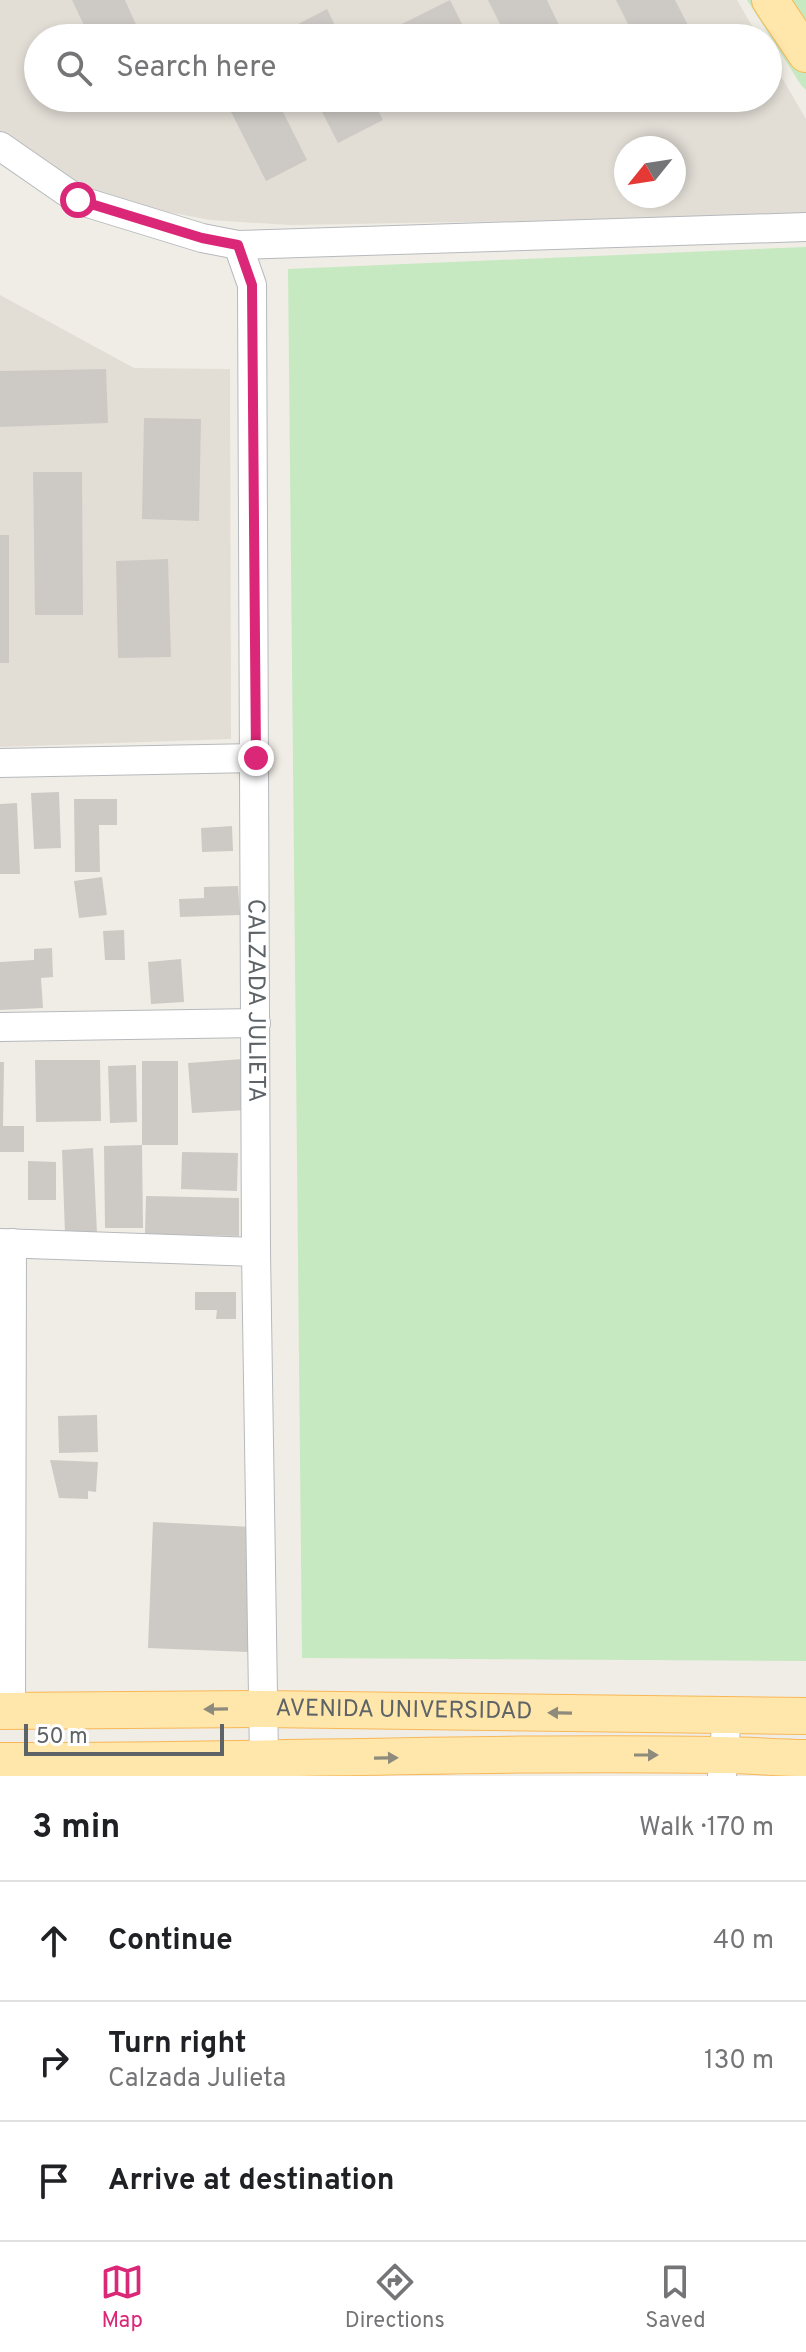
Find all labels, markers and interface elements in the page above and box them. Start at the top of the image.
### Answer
search box [24,24,782,112]
icon: search [52,46,96,90]
text: Search here [116,50,276,87]
north arrow [614,136,686,208]
route start [60,182,96,218]
route end [238,740,274,776]
street label: CALZADA JULIETA [240,899,270,1103]
street label: AVENIDA UNIVERSIDAD [275,1694,533,1727]
one-way arrow [203,1703,228,1715]
one-way arrow [547,1706,572,1719]
scale bar [24,1720,224,1756]
text: 50 m [36,1724,88,1751]
one-way arrow [634,1749,659,1761]
one-way arrow [374,1751,399,1764]
text: 3 min [32,1807,120,1850]
text: Walk · 170 m [639,1812,774,1845]
icon: ahead [32,1919,76,1963]
text: Continue [108,1923,233,1960]
text: 40 m [713,1925,774,1958]
text: Turn right [108,2026,246,2063]
icon: right [32,2039,76,2083]
text: 130 m [704,2045,774,2078]
text: Calzada Julieta [108,2063,286,2096]
icon: arrive [32,2159,76,2203]
text: Arrive at destination [108,2163,394,2200]
tab: Map [100,2260,144,2335]
tab: Directions [345,2260,445,2335]
tab: Saved [645,2260,706,2335]

